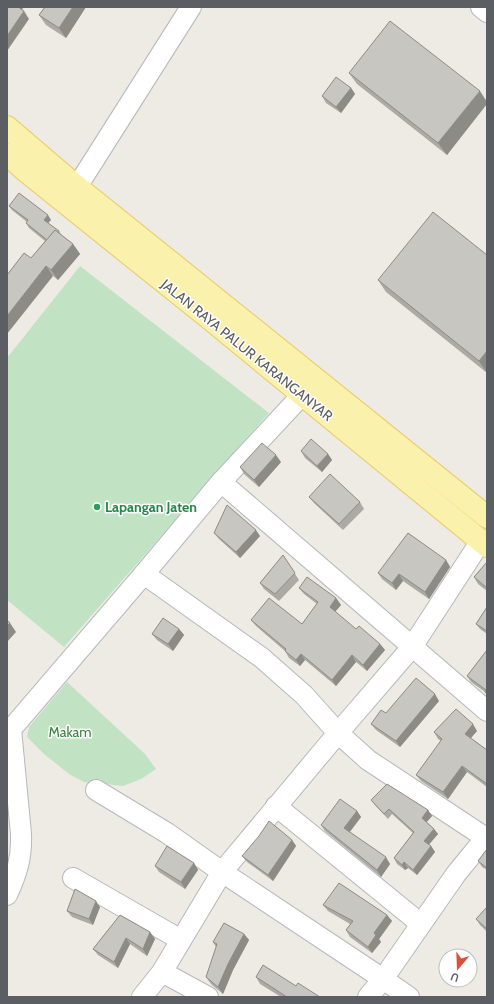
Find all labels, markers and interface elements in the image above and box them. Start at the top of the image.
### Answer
street label: JALAN RAYA PALUR KARANGANYAR [157,274,337,425]
place label: Lapangan Jaten [105,498,197,516]
marker: Lapangan Jaten [92,502,102,512]
park label: Makam [48,723,92,741]
north arrow [438,948,478,988]
text: U [449,970,461,985]

